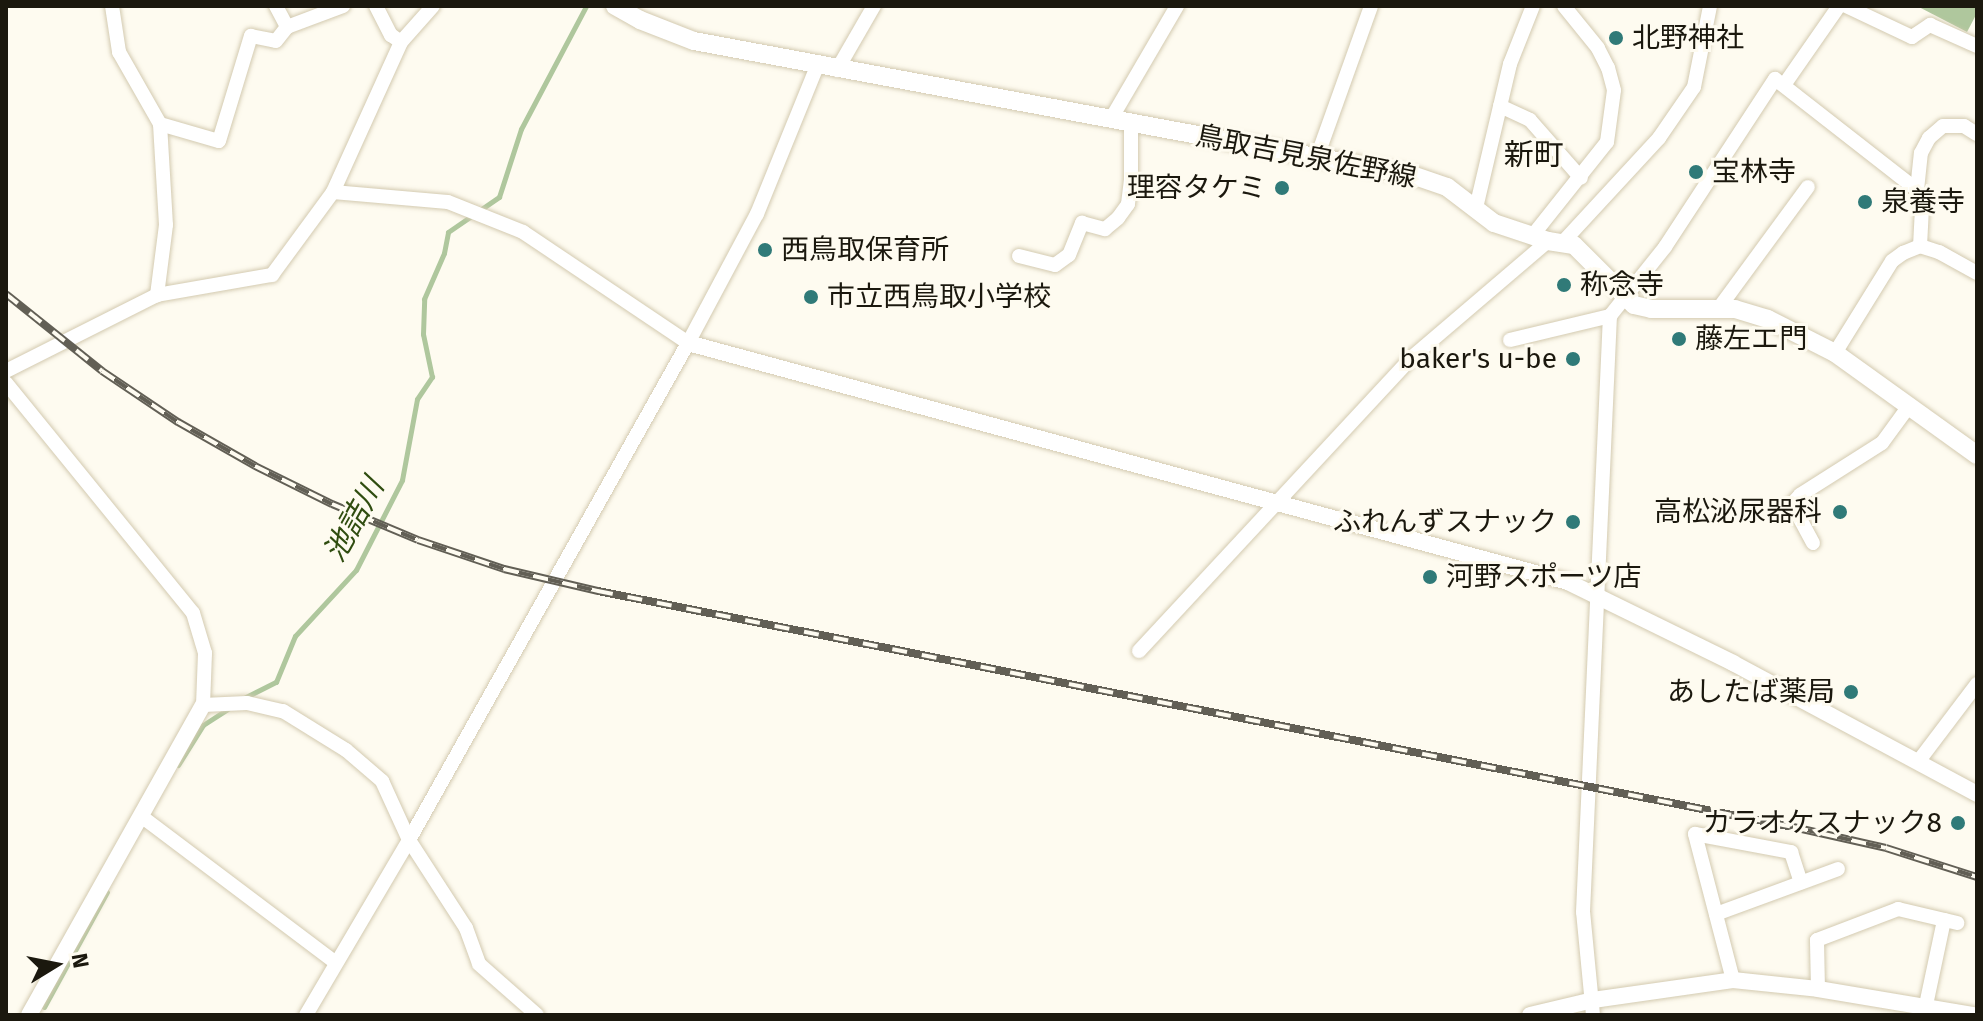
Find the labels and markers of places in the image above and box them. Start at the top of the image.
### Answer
place label: 北野神社 [1632,21,1744,55]
marker: 北野神社 [1607,29,1625,47]
place label: 宝林寺 [1712,155,1796,189]
marker: 宝林寺 [1687,163,1705,181]
place label: 理容タケミ [1126,171,1266,205]
marker: 理容タケミ [1273,179,1291,197]
place label: 泉養寺 [1881,185,1965,219]
marker: 泉養寺 [1856,193,1874,211]
place label: 西鳥取保育所 [781,233,949,267]
marker: 西鳥取保育所 [756,241,774,259]
place label: 称念寺 [1580,268,1664,302]
marker: 称念寺 [1555,276,1573,294]
place label: 市立西鳥取小学校 [827,280,1051,314]
marker: 市立西鳥取小学校 [802,288,820,306]
place label: 藤左エ門 [1695,322,1807,356]
marker: 藤左エ門 [1670,330,1688,348]
place label: baker's u-be [1399,342,1557,376]
marker: baker's u-be [1564,350,1582,368]
place label: 高松泌尿器科 [1654,495,1822,529]
marker: 高松泌尿器科 [1829,501,1851,523]
place label: ふれんずスナック [1333,505,1557,539]
marker: ふれんずスナック [1564,513,1582,531]
place label: 河野スポーツ店 [1446,560,1642,594]
marker: 河野スポーツ店 [1421,568,1439,586]
place label: あしたば薬局 [1667,675,1835,709]
marker: あしたば薬局 [1842,683,1860,701]
place label: カラオケスナック8 [1703,806,1942,840]
marker: カラオケスナック8 [1949,814,1967,832]

